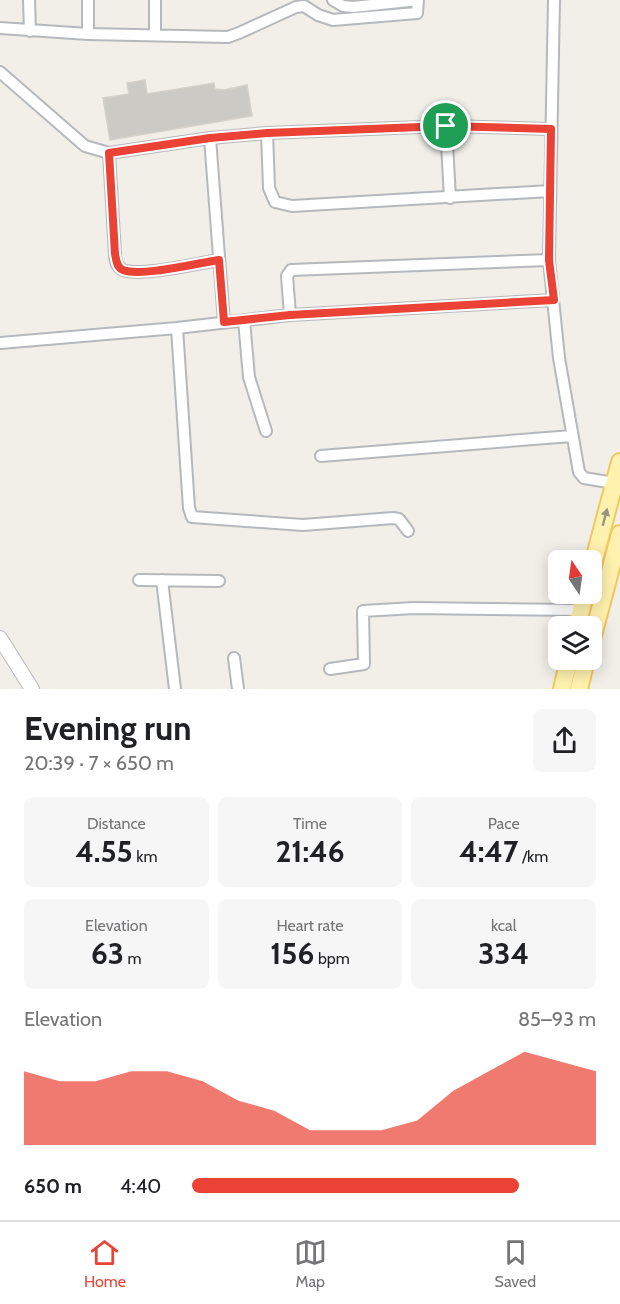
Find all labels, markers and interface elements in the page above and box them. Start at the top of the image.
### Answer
pin [420,100,471,151]
icon: arrive [429,109,462,142]
one-way arrow [601,507,611,526]
north arrow [548,550,602,604]
map controls [548,550,602,670]
button: layers [548,616,602,670]
text: Evening run [24,708,191,748]
button: share [533,709,596,772]
text: 20:39 · 7 × 650 m [24,751,174,775]
text: Distance [87,814,146,833]
text: Time [293,814,327,833]
text: Pace [488,814,520,833]
text: 4.55 [75,833,133,870]
text: 21:46 [275,833,345,870]
text: 4:47 [459,833,518,870]
text: km [133,847,157,866]
text: /km [518,847,548,866]
text: Elevation [85,916,148,935]
text: Heart rate [277,916,343,935]
text: kcal [491,916,516,935]
text: 63 [91,935,124,972]
text: 156 [270,935,314,972]
text: 334 [478,935,529,972]
text: m [124,949,142,968]
text: bpm [314,949,350,968]
text: Elevation [24,1007,102,1031]
text: 85–93 m [518,1007,596,1031]
text: 650 m [24,1174,82,1198]
text: 4:40 [120,1174,161,1198]
tab: Home [84,1236,126,1291]
tab: Map [294,1236,327,1291]
tab: Saved [495,1236,536,1291]

